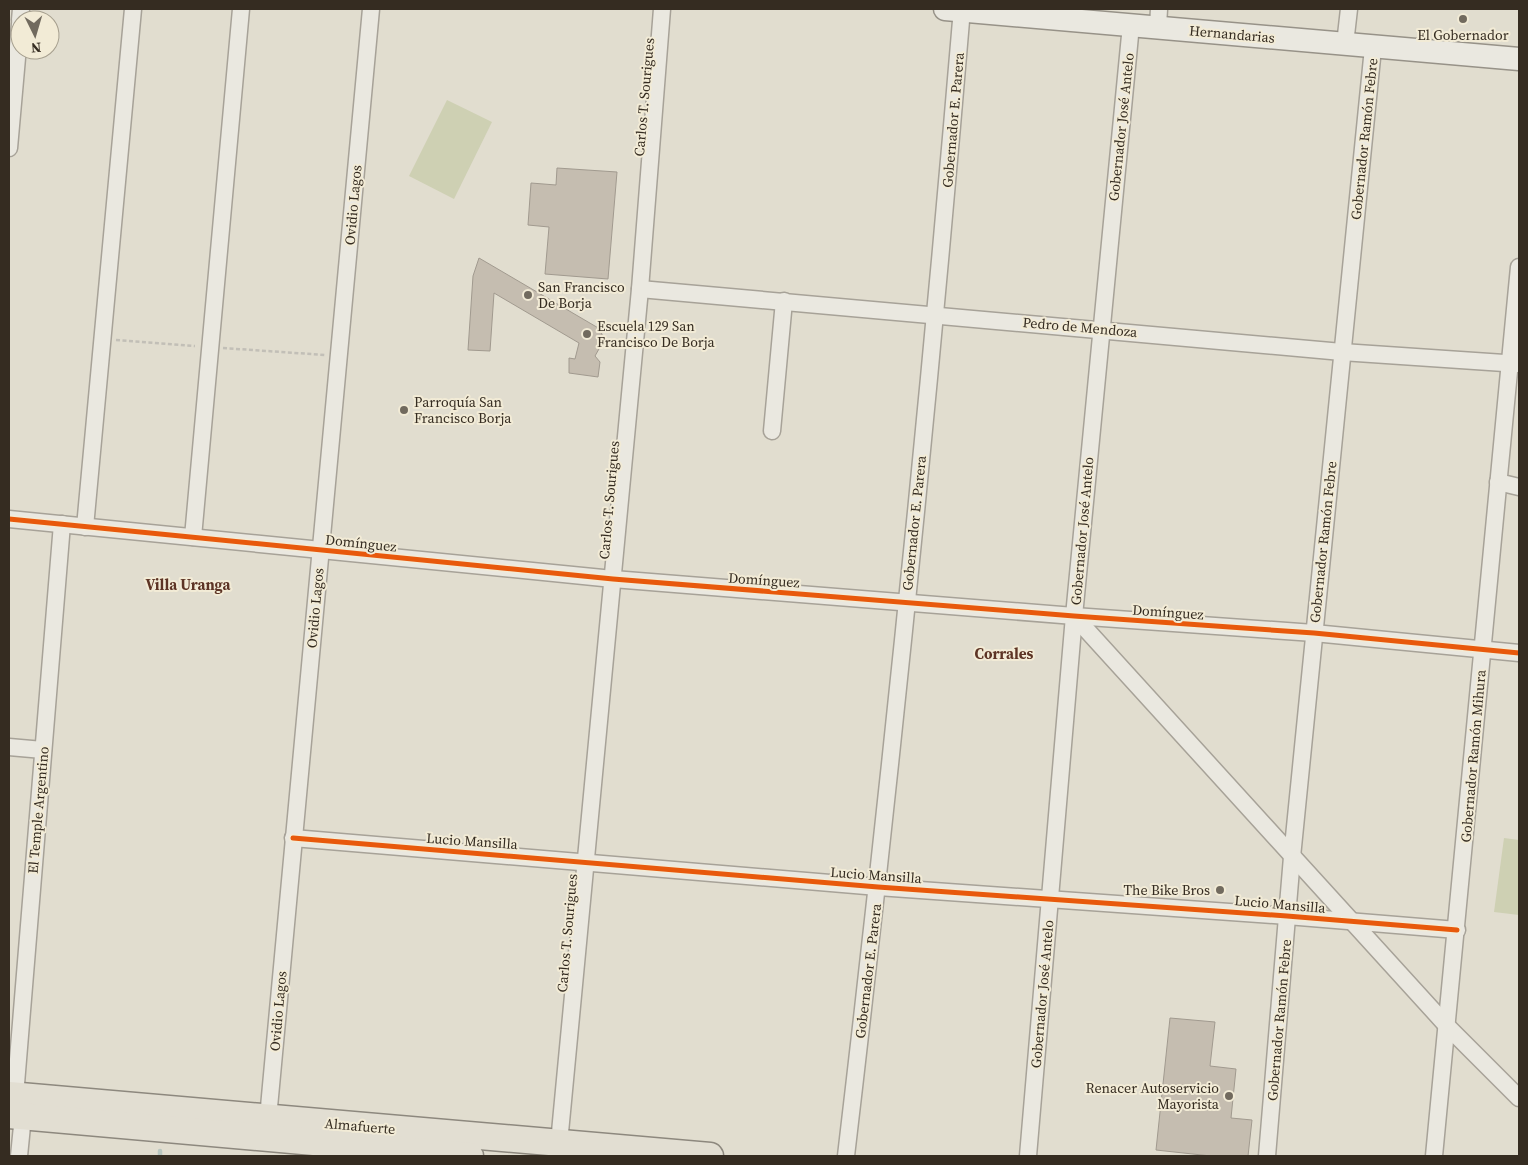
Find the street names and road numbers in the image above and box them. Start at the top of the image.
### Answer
street label: Hernandarias [1188,20,1276,48]
street label: Carlos T. Sourigues [629,37,659,157]
street label: Gobernador E. Parera [937,51,969,188]
street label: Gobernador José Antelo [1103,52,1139,202]
street label: Gobernador Ramón Febre [1346,57,1382,221]
street label: Ovidio Lagos [340,164,366,246]
street label: Pedro de Mendoza [1022,312,1139,342]
street label: Carlos T. Sourigues [594,440,624,560]
street label: Gobernador E. Parera [897,454,931,592]
street label: Gobernador José Antelo [1066,456,1098,606]
street label: Gobernador Ramón Febre [1305,460,1341,624]
street label: Domínguez [324,529,398,557]
street label: Ovidio Lagos [302,567,328,649]
street label: Domínguez [728,568,801,593]
street label: Domínguez [1132,600,1205,625]
street label: Gobernador Ramón Mihura [1455,668,1491,843]
street label: El Temple Argentino [22,745,54,875]
street label: Lucio Mansilla [426,828,519,854]
street label: Lucio Mansilla [830,862,923,888]
street label: Carlos T. Sourigues [552,873,582,993]
street label: Lucio Mansilla [1234,890,1327,918]
street label: Gobernador E. Parera [850,902,886,1040]
street label: Gobernador José Antelo [1026,919,1058,1069]
street label: Gobernador Ramón Febre [1262,938,1296,1102]
street label: Ovidio Lagos [265,970,291,1052]
street label: Almafuerte [324,1113,396,1139]

